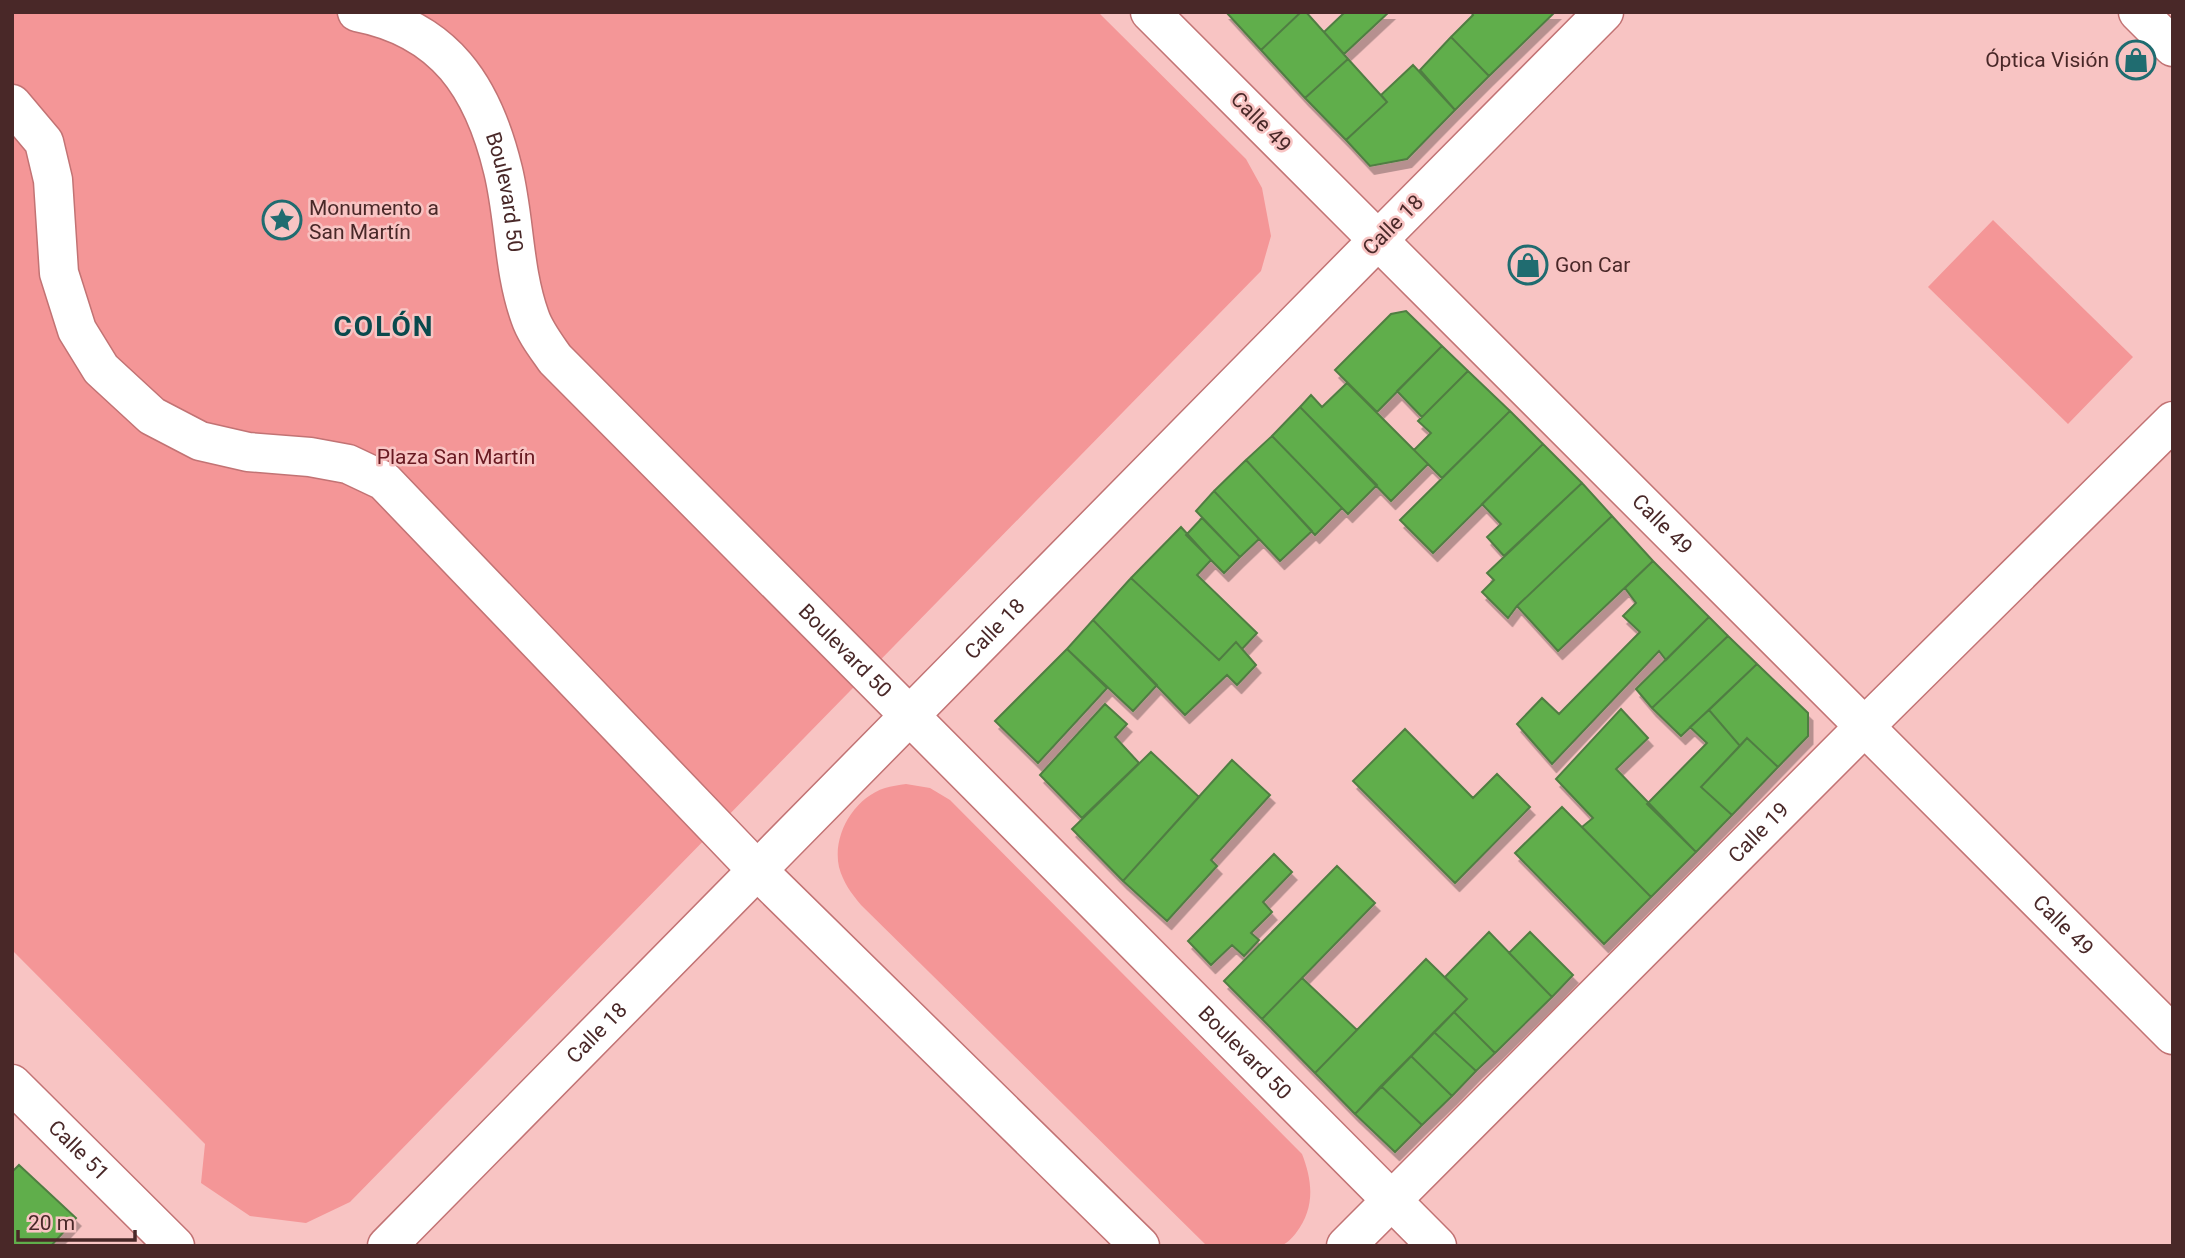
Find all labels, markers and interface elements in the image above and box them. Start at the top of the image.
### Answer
shop icon: Óptica Visión [2115,39,2157,81]
place label: Óptica Visión [1985,48,2109,72]
street label: Calle 49 [1226,87,1296,157]
street label: Boulevard 50 [481,129,528,254]
street label: Calle 18 [1358,190,1428,260]
place label: Monumento a San Martín [309,196,439,244]
place icon: Monumento a San Martín [261,199,303,241]
shop icon: Gon Car [1507,244,1549,286]
place label: Gon Car [1555,253,1630,277]
district label: COLÓN [334,310,434,343]
park label: Plaza San Martín [377,445,535,469]
street label: Calle 49 [1627,489,1697,559]
street label: Calle 18 [960,594,1030,664]
street label: Boulevard 50 [794,599,897,702]
street label: Calle 19 [1723,798,1794,868]
street label: Calle 49 [2028,890,2098,960]
street label: Calle 18 [562,998,632,1068]
street label: Boulevard 50 [1193,1001,1296,1104]
street label: Calle 51 [44,1115,114,1185]
scale bar [18,1198,135,1242]
text: 20 m [28,1211,75,1235]

